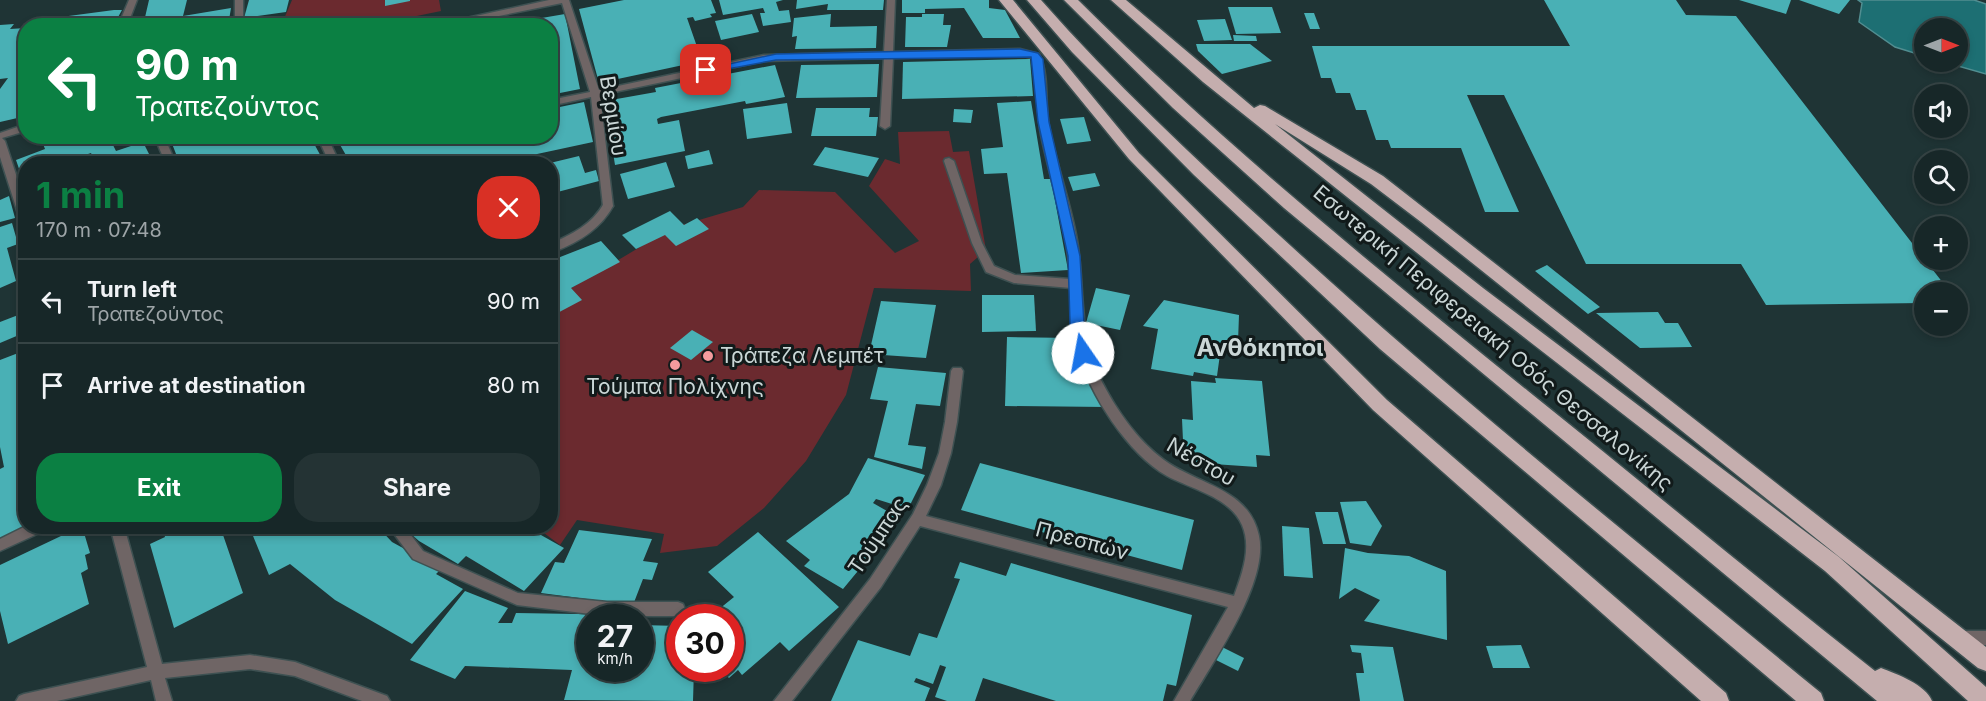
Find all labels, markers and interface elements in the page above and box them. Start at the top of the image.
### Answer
north arrow [1914,18,1968,72]
map controls [1914,18,1968,336]
text: 90 m [135,39,239,90]
icon: left [36,42,114,120]
pin [680,44,731,95]
icon: arrive [689,53,722,86]
street label: Βερμίου [595,74,632,158]
button: sound [1914,84,1968,138]
text: Τραπεζούντος [135,90,320,123]
button: search [1914,150,1968,204]
text: 1 min [36,173,125,217]
button: close [477,176,540,239]
street label: Εσωτερική Περιφερειακή Οδός Θεσσαλονίκης [1308,180,1678,496]
button: + [1914,216,1968,270]
text: 170 m · 07:48 [36,218,162,242]
text: Turn left [87,276,177,302]
button: − [1914,282,1968,336]
icon: left [36,285,69,318]
text: 90 m [487,288,540,314]
text: Τραπεζούντος [87,302,224,326]
position arrow [1051,321,1115,385]
district label: Ανθόκηποι [1196,333,1324,362]
place label: Τράπεζα Λεμπέτ [720,343,884,368]
marker: Τράπεζα Λεμπέτ [701,349,715,363]
marker: Τούμπα Πολίχνης [668,358,682,372]
icon: arrive [36,369,69,402]
text: Arrive at destination [87,372,306,398]
text: 80 m [487,372,540,398]
place label: Τούμπα Πολίχνης [586,374,764,399]
street label: Νέστου [1163,432,1240,491]
button: Exit [36,453,282,522]
button: Share [294,453,540,522]
street label: Τούμπας [843,492,912,579]
street label: Πρεσπών [1033,516,1131,565]
speed limit sign: 30 [666,604,744,682]
text: 27 [597,618,633,654]
text: km/h [597,649,633,668]

